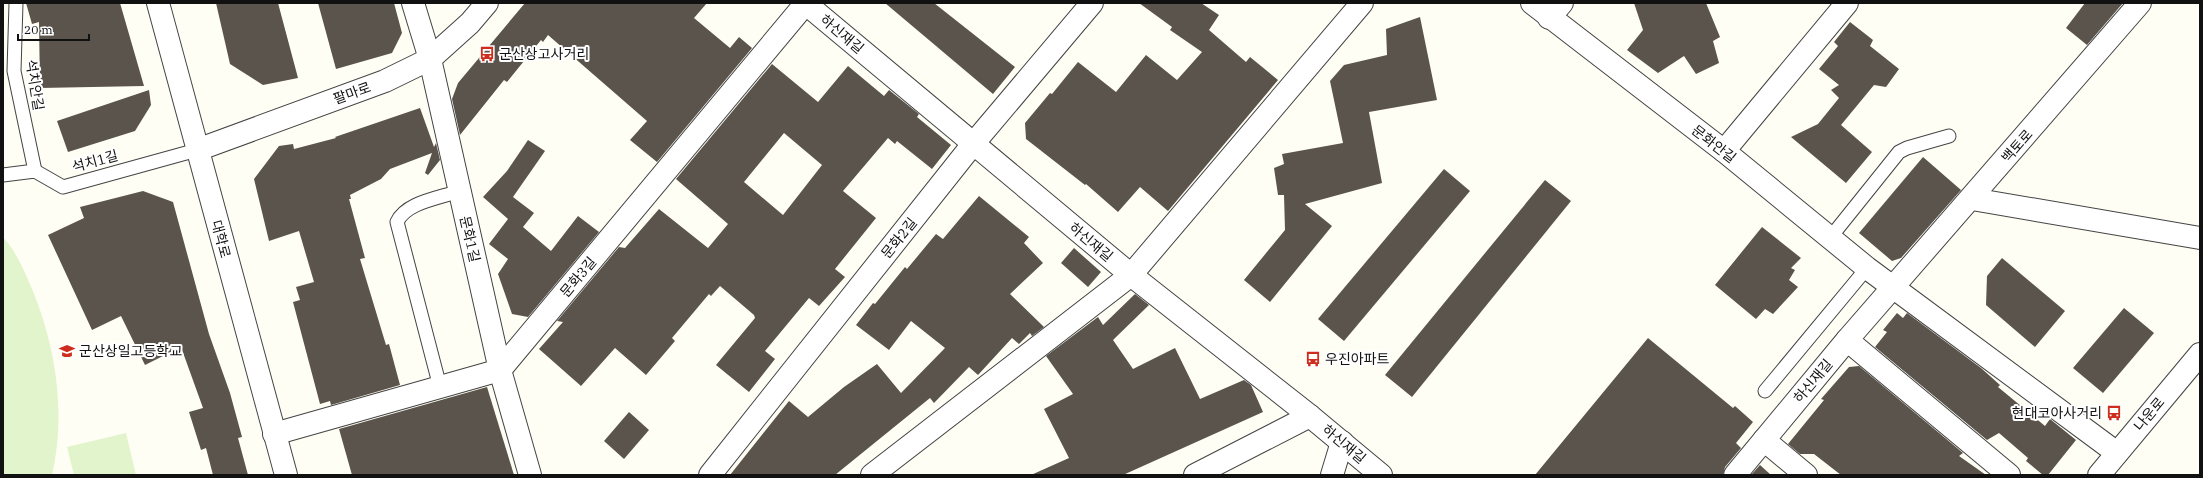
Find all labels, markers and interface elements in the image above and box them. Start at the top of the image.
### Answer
street label: 하신재길 [816,11,868,57]
scale bar [18,16,89,42]
text: 20 m [24,22,53,37]
bus stop icon: 군산상고사거리 [478,45,496,63]
place label: 군산상고사거리 [499,45,589,63]
street label: 석치안길 [22,58,48,112]
street label: 팔마로 [331,78,373,108]
street label: 문화안길 [1688,121,1740,167]
street label: 백토로 [1998,125,2037,166]
street label: 석치1길 [70,146,120,176]
street label: 문화1길 [456,214,484,264]
street label: 문화2길 [877,214,921,262]
street label: 대학로 [207,218,235,260]
street label: 하신재길 [1065,219,1117,265]
street label: 문화3길 [556,253,600,301]
school or university icon: 군산상일고등학교 [58,342,76,360]
place label: 군산상일고등학교 [79,342,182,360]
bus stop icon: 우진아파트 [1304,350,1322,368]
place label: 우진아파트 [1325,350,1390,368]
street label: 하신재길 [1790,355,1836,407]
street label: 나운로 [2130,393,2168,435]
place label: 현대코아사거리 [2012,404,2102,422]
bus stop icon: 현대코아사거리 [2105,404,2123,422]
street label: 하신재길 [1318,421,1370,467]

